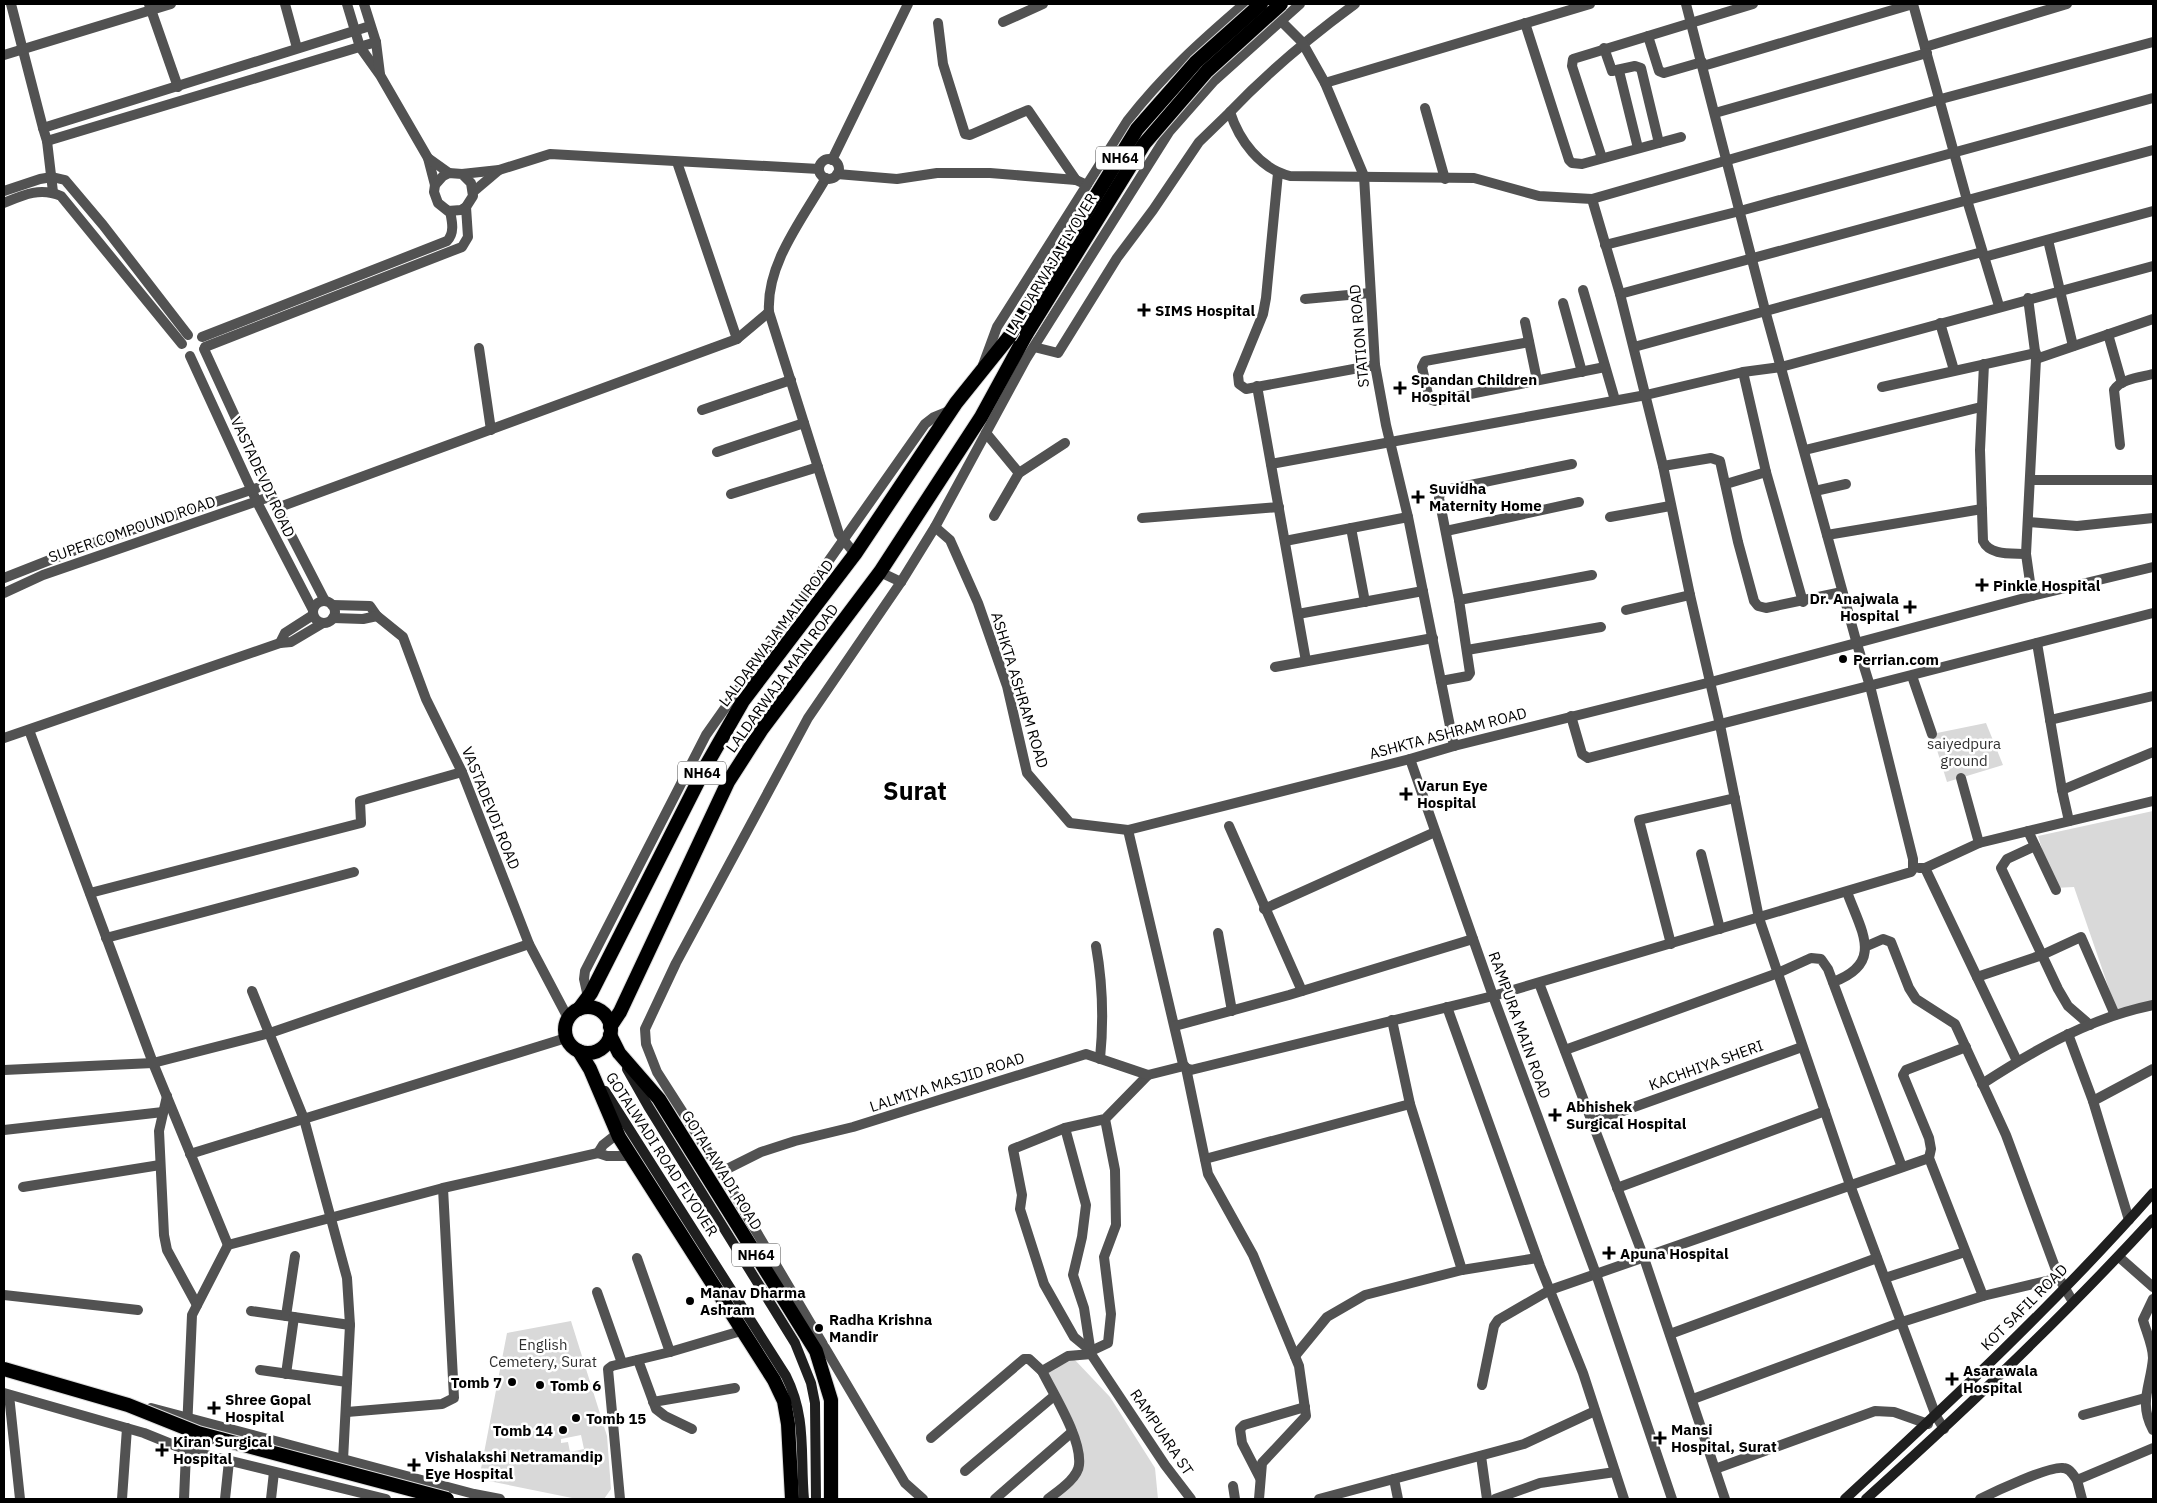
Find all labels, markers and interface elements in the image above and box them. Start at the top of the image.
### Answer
road number: NH64 [1096,146,1144,170]
street label: LAL DARWAJA FLYOVER [1001,190,1101,338]
street label: STATION ROAD [1345,284,1373,388]
place label: SIMS Hospital [1155,301,1256,320]
marker: SIMS Hospital [1137,303,1151,317]
place label: Spandan Children Hospital [1411,370,1537,406]
marker: Spandan Children Hospital [1393,381,1407,395]
street label: VASTADEVDI ROAD [227,414,299,540]
place label: Suvidha Maternity Home [1429,479,1542,515]
marker: Suvidha Maternity Home [1411,490,1425,504]
street label: SUPER COMPOUND ROAD [46,491,218,567]
street label: LALDARWAJA MAIN ROAD [715,556,837,710]
place label: Pinkle Hospital [1993,576,2101,595]
marker: Pinkle Hospital [1975,578,1989,592]
place label: Dr. Anajwala Hospital [1809,589,1899,625]
street label: LALDARWAJA MAIN ROAD [722,600,842,756]
marker: Dr. Anajwala Hospital [1903,600,1917,614]
street label: ASHKTA ASHRAM ROAD [987,610,1053,770]
place label: Perrian.com [1853,650,1939,669]
marker: Perrian.com [1837,653,1849,665]
street label: ASHKTA ASHRAM ROAD [1367,703,1529,763]
park label: saiyedpura ground [1927,734,2001,770]
street label: VASTADEVDI ROAD [458,744,524,872]
road number: NH64 [678,761,726,784]
district label: Surat [883,774,947,807]
place label: Varun Eye Hospital [1417,776,1488,812]
marker: Varun Eye Hospital [1399,787,1413,801]
street label: RAMPURA MAIN ROAD [1485,949,1555,1101]
street label: KACHHIYA SHERI [1646,1035,1766,1095]
street label: LALMIYA MASJID ROAD [867,1048,1027,1116]
street label: GOTALWADI ROAD FLYOVER [602,1068,722,1240]
place label: Abhishek Surgical Hospital [1566,1097,1687,1133]
street label: GOTALAWADI ROAD [678,1107,766,1233]
marker: Abhishek Surgical Hospital [1548,1108,1562,1122]
road number: NH64 [732,1244,780,1266]
place label: Apuna Hospital [1620,1244,1729,1263]
marker: Apuna Hospital [1602,1246,1616,1260]
street label: KOT SAFIL ROAD [1977,1260,2071,1354]
place label: Manav Dharma Ashram [700,1283,806,1319]
marker: Manav Dharma Ashram [684,1295,696,1307]
place label: Radha Krishna Mandir [829,1310,933,1346]
marker: Radha Krishna Mandir [813,1322,825,1334]
park label: English Cemetery, Surat [489,1335,597,1371]
place label: Asarawala Hospital [1963,1361,2038,1397]
marker: Asarawala Hospital [1945,1372,1959,1386]
place label: Tomb 7 [451,1373,502,1392]
marker: Tomb 7 [506,1376,518,1388]
place label: Tomb 6 [550,1376,601,1395]
marker: Tomb 6 [534,1379,546,1391]
street label: RAMPUARA ST [1126,1385,1198,1479]
place label: Shree Gopal Hospital [225,1390,312,1426]
marker: Shree Gopal Hospital [207,1401,221,1415]
place label: Tomb 15 [586,1409,646,1428]
marker: Tomb 15 [570,1412,582,1424]
place label: Mansi Hospital, Surat [1671,1420,1777,1456]
place label: Tomb 14 [493,1421,553,1440]
marker: Tomb 14 [557,1424,569,1436]
marker: Mansi Hospital, Surat [1653,1431,1667,1445]
place label: Kiran Surgical Hospital [173,1432,273,1468]
marker: Kiran Surgical Hospital [155,1443,169,1457]
place label: Vishalakshi Netramandip Eye Hospital [425,1447,603,1483]
marker: Vishalakshi Netramandip Eye Hospital [407,1458,421,1472]

